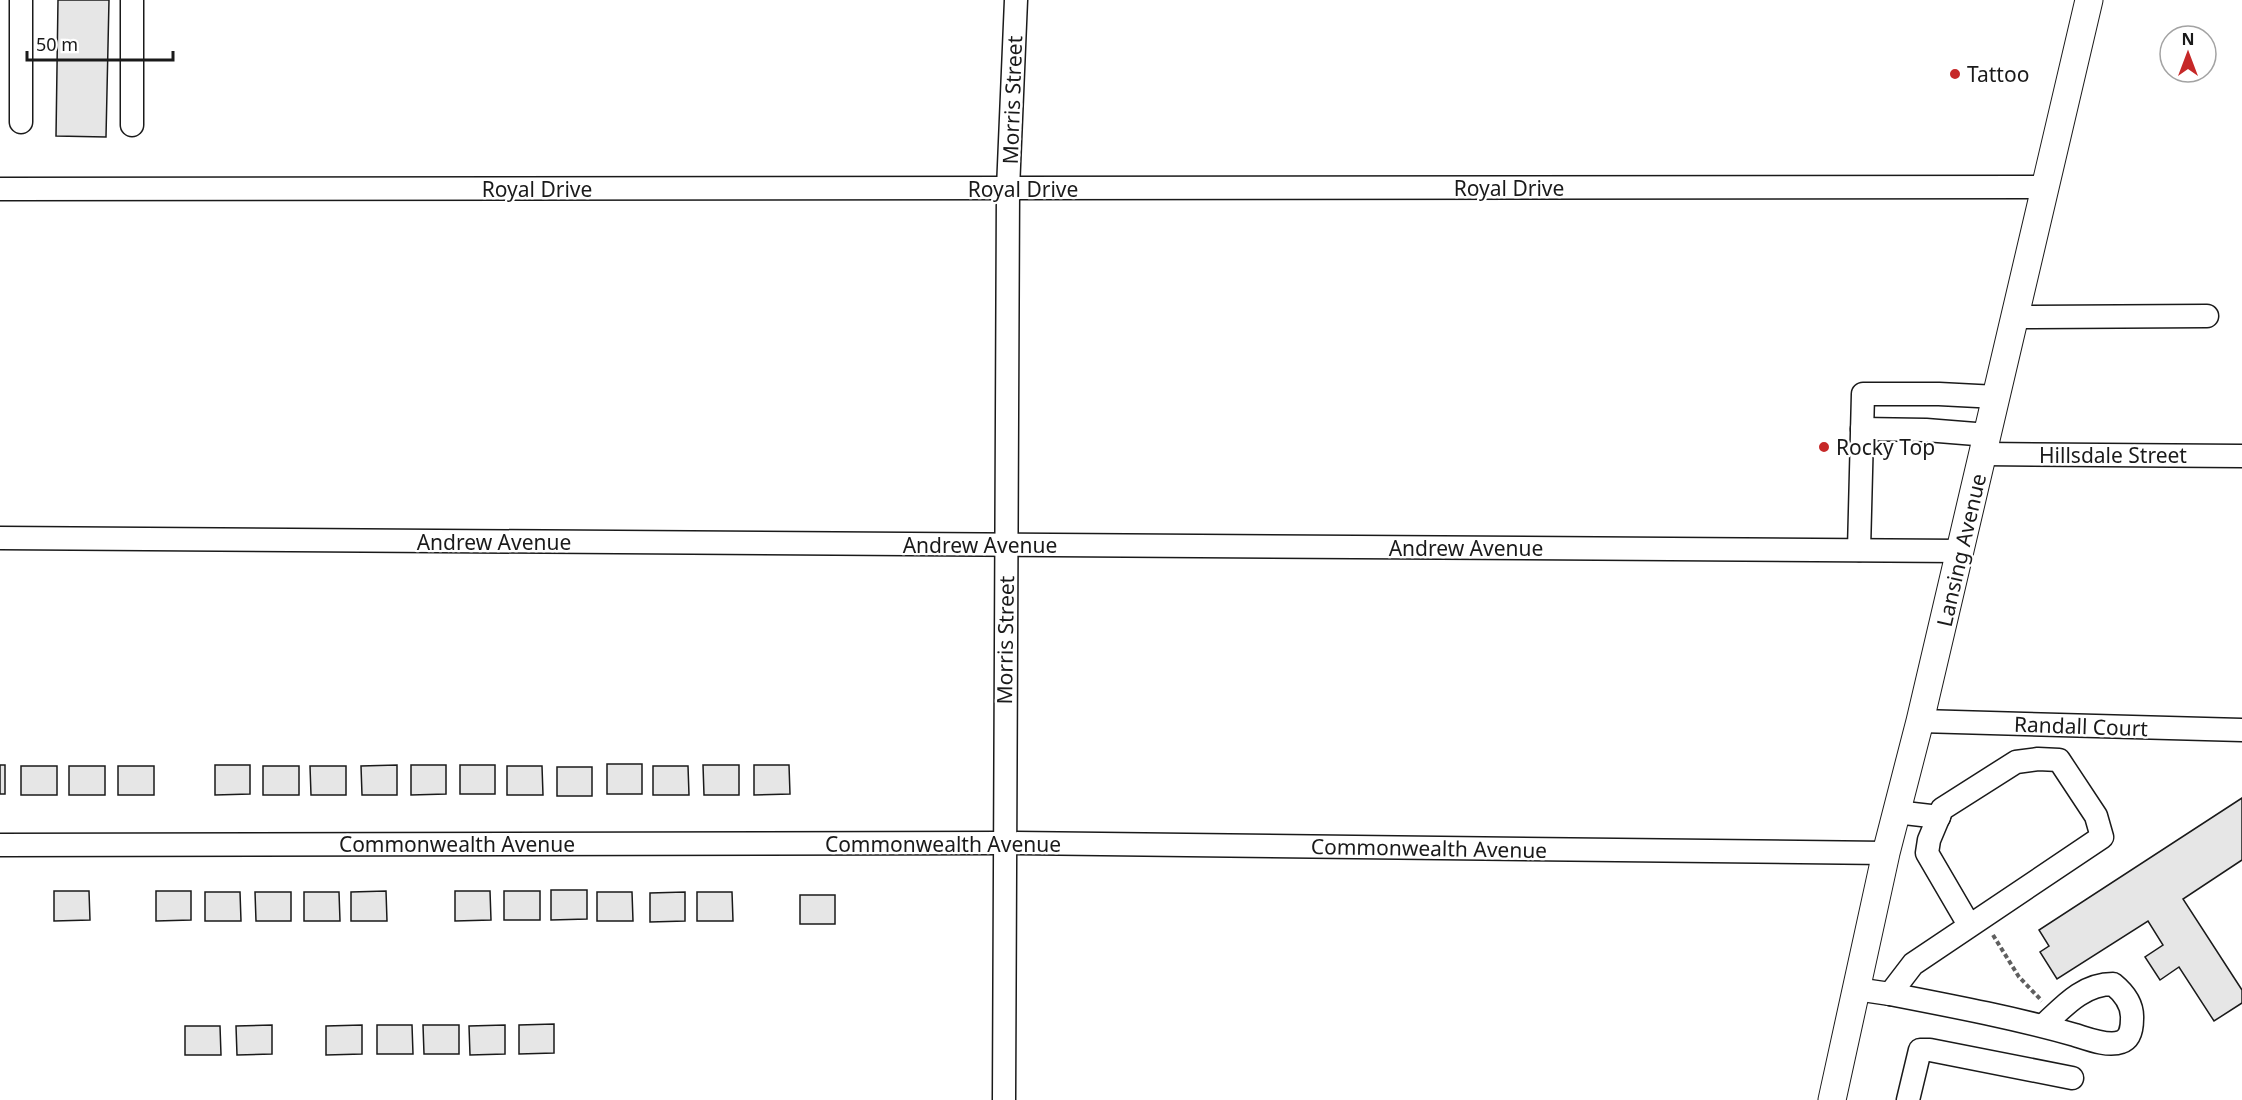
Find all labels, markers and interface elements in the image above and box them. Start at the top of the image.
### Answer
scale bar [27,24,172,62]
north arrow [2158,24,2218,84]
text: N [2181,28,2195,50]
text: 50 m [36,32,78,56]
street label: Morris Street [996,35,1028,165]
place label: Tattoo [1967,60,2029,88]
marker: Tattoo [1948,67,1962,81]
street label: Royal Drive [1454,174,1564,202]
street label: Royal Drive [482,175,592,203]
street label: Royal Drive [968,175,1078,203]
place label: Rocky Top [1836,433,1935,461]
marker: Rocky Top [1817,440,1831,454]
street label: Hillsdale Street [2039,441,2187,469]
street label: Lansing Avenue [1930,471,1992,629]
street label: Andrew Avenue [417,528,571,556]
street label: Andrew Avenue [903,531,1057,559]
street label: Andrew Avenue [1389,534,1543,562]
street label: Morris Street [990,575,1020,705]
street label: Randall Court [2014,710,2149,742]
street label: Commonwealth Avenue [339,830,575,858]
street label: Commonwealth Avenue [825,830,1061,858]
street label: Commonwealth Avenue [1311,832,1547,864]

